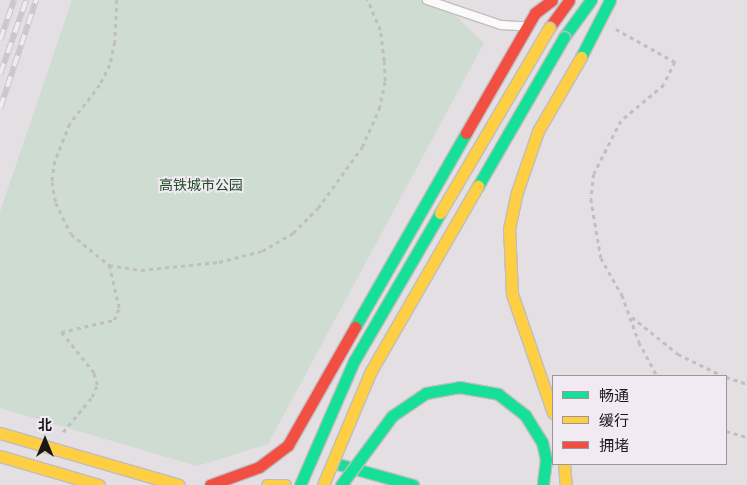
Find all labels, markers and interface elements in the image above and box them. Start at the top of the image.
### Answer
park label: 高铁城市公园 [159,177,243,193]
legend [552,375,727,465]
text: 畅通 [599,385,629,406]
text: 缓行 [599,410,629,431]
north arrow [20,415,70,465]
text: 北 [38,416,52,434]
text: 拥堵 [599,435,629,456]

